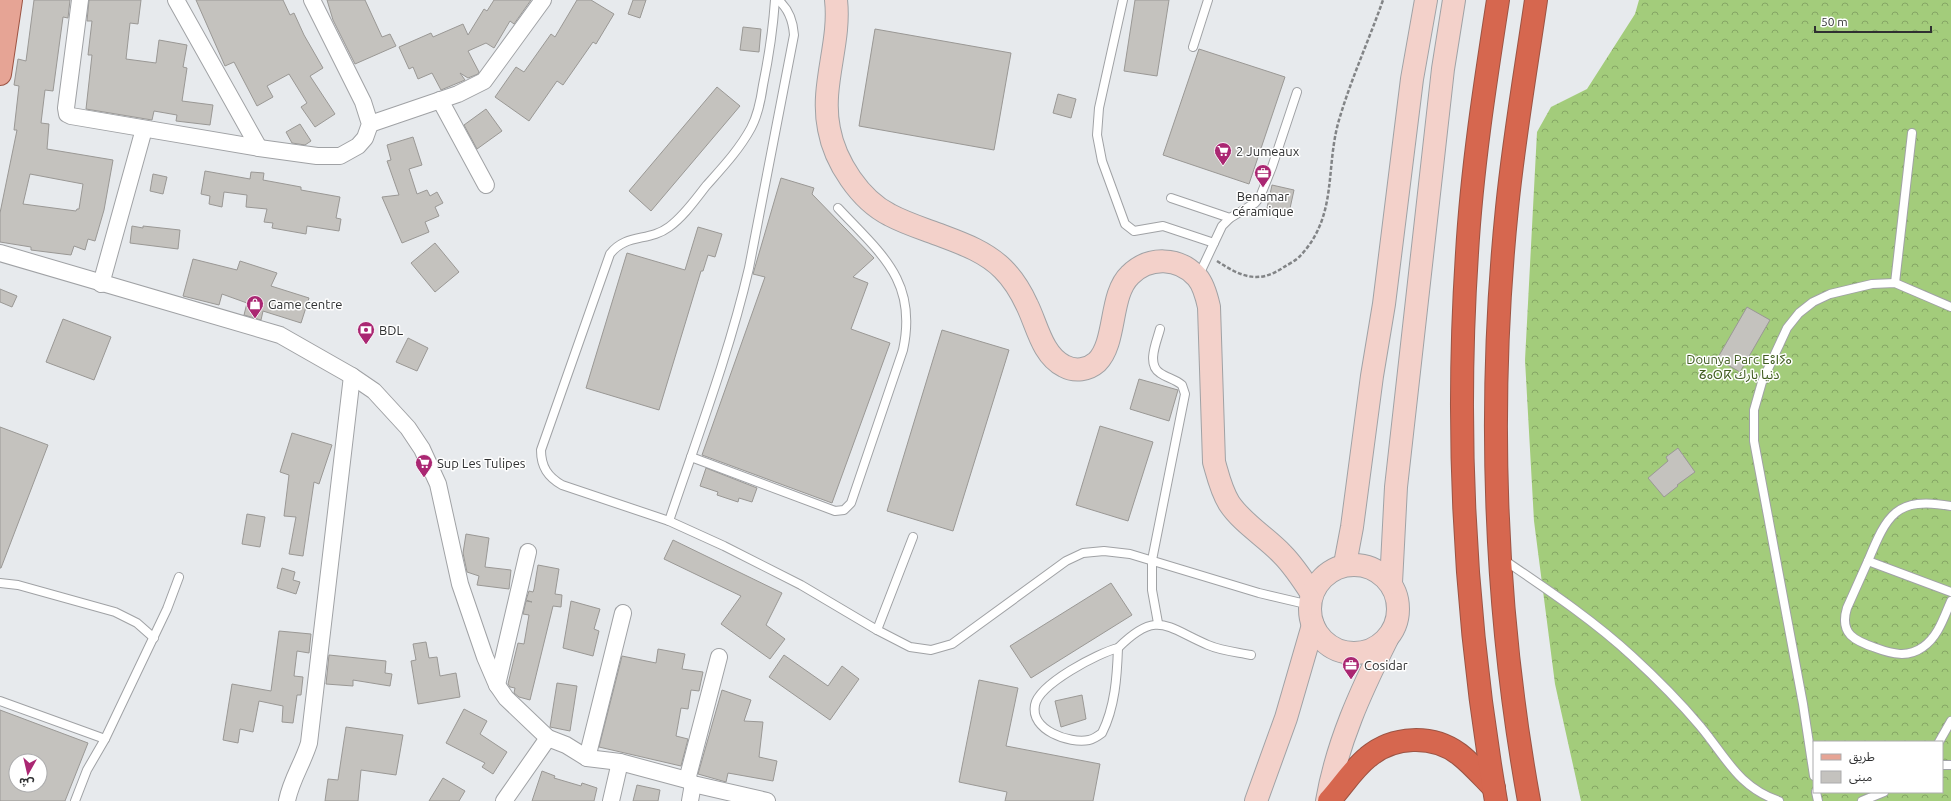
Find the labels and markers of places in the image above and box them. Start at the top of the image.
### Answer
supermarket icon: 2 Jumeaux [1213,141,1233,166]
place label: 2 Jumeaux [1236,144,1300,158]
office icon: Benamar céramique [1253,163,1273,188]
place label: Benamar céramique [1232,189,1294,218]
shop icon: Game centre [245,294,265,319]
place label: Game centre [268,297,342,311]
bank icon: BDL [356,320,376,345]
place label: BDL [379,323,403,337]
supermarket icon: Sup Les Tulipes [414,453,434,478]
place label: Sup Les Tulipes [437,456,526,470]
office icon: Cosidar [1341,655,1361,680]
place label: Cosidar [1364,658,1408,672]

